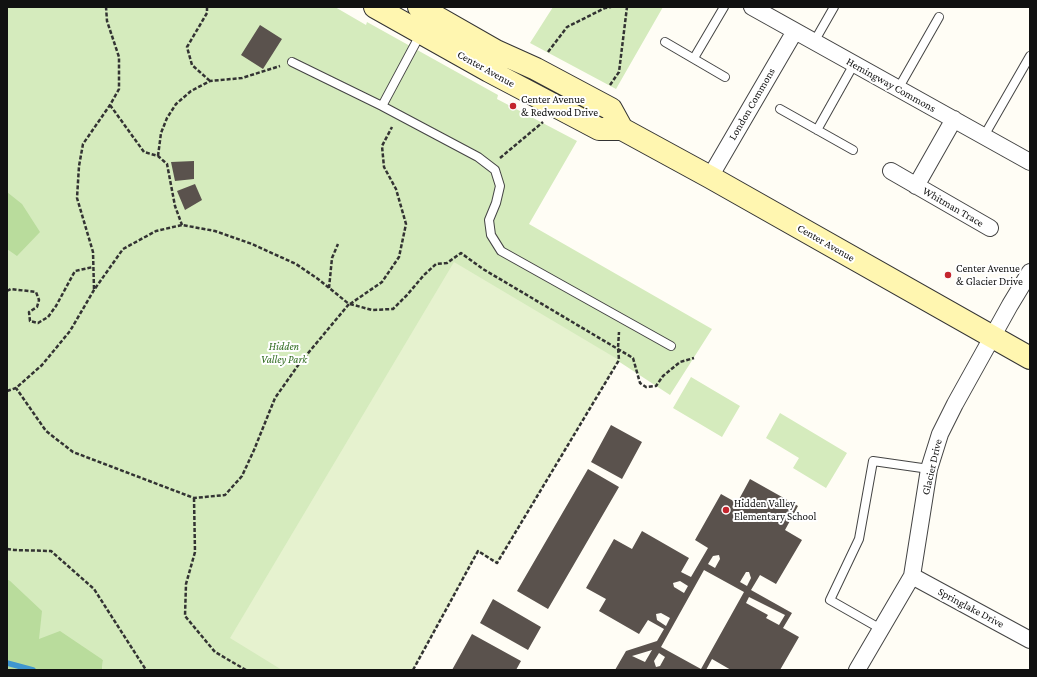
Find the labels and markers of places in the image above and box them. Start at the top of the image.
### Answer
place label: Center Avenue & Redwood Drive [521,93,598,119]
marker: Center Avenue & Redwood Drive [508,101,518,111]
place label: Center Avenue & Glacier Drive [956,262,1023,288]
marker: Center Avenue & Glacier Drive [943,270,953,280]
place label: Hidden Valley Elementary School [734,497,816,523]
marker: Hidden Valley Elementary School [721,505,731,515]

